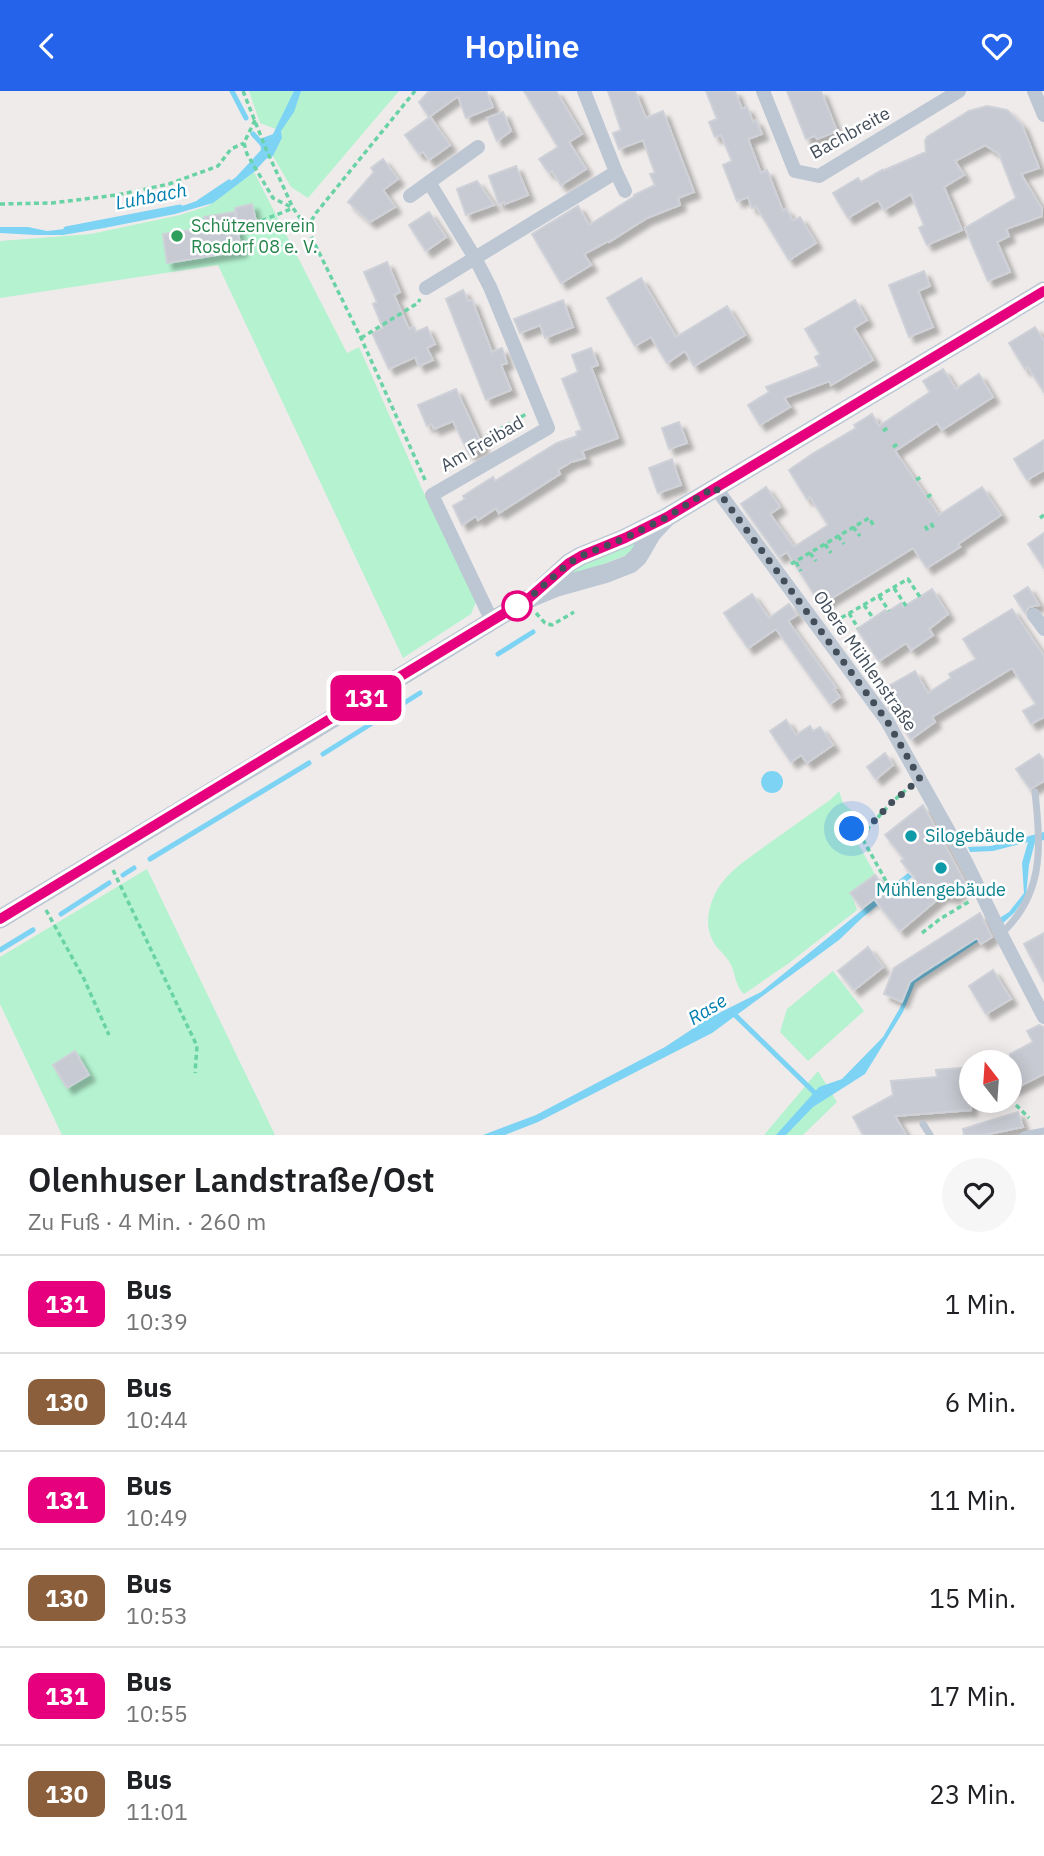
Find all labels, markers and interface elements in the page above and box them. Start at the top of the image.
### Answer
text: Hopline [464,25,580,67]
icon: back [28,27,66,65]
icon: heart [978,27,1016,65]
street label: Bachbreite [806,101,894,164]
water label: Luhbach [113,177,189,215]
place label: Schützenverein Rosdorf 08 e. V. [191,214,318,258]
marker: Schützenverein Rosdorf 08 e. V. [169,228,185,244]
street label: Am Freibad [436,410,528,477]
street label: Obere Mühlenstraße [808,586,923,736]
unlabelled marker [502,591,532,621]
line badge: 131 [326,675,406,721]
text: 131 [344,682,388,714]
your location [834,811,869,846]
place label: Silogebäude [925,824,1025,847]
marker: Silogebäude [903,828,919,844]
marker: Mühlengebäude [933,860,949,876]
place label: Mühlengebäude [876,878,1006,901]
water label: Rase [683,988,731,1030]
north arrow [959,1050,1022,1113]
map controls [959,1050,1022,1113]
text: Olenhuser Landstraße/Ost [28,1158,435,1201]
button: heart [942,1158,1016,1232]
text: Zu Fuß · 4 Min. · 260 m [28,1206,266,1236]
text: Bus [126,1272,172,1306]
text: 1 Min. [945,1287,1016,1321]
text: 131 [45,1288,88,1320]
text: 10:39 [126,1306,188,1336]
text: Bus [126,1370,172,1404]
text: 6 Min. [945,1385,1016,1419]
text: 130 [45,1386,88,1418]
text: 10:44 [126,1404,188,1434]
text: Bus [126,1468,172,1502]
text: 11 Min. [929,1483,1016,1517]
text: 131 [45,1484,88,1516]
text: 10:49 [126,1502,188,1532]
text: Bus [126,1566,172,1600]
text: 15 Min. [929,1581,1016,1615]
text: 130 [45,1582,88,1614]
text: 10:53 [126,1600,188,1630]
text: Bus [126,1664,172,1698]
text: 17 Min. [929,1679,1016,1713]
text: 131 [45,1680,88,1712]
text: 10:55 [126,1698,188,1728]
text: Bus [126,1762,172,1796]
text: 23 Min. [929,1777,1016,1811]
text: 130 [45,1778,88,1810]
text: 11:01 [126,1796,188,1826]

